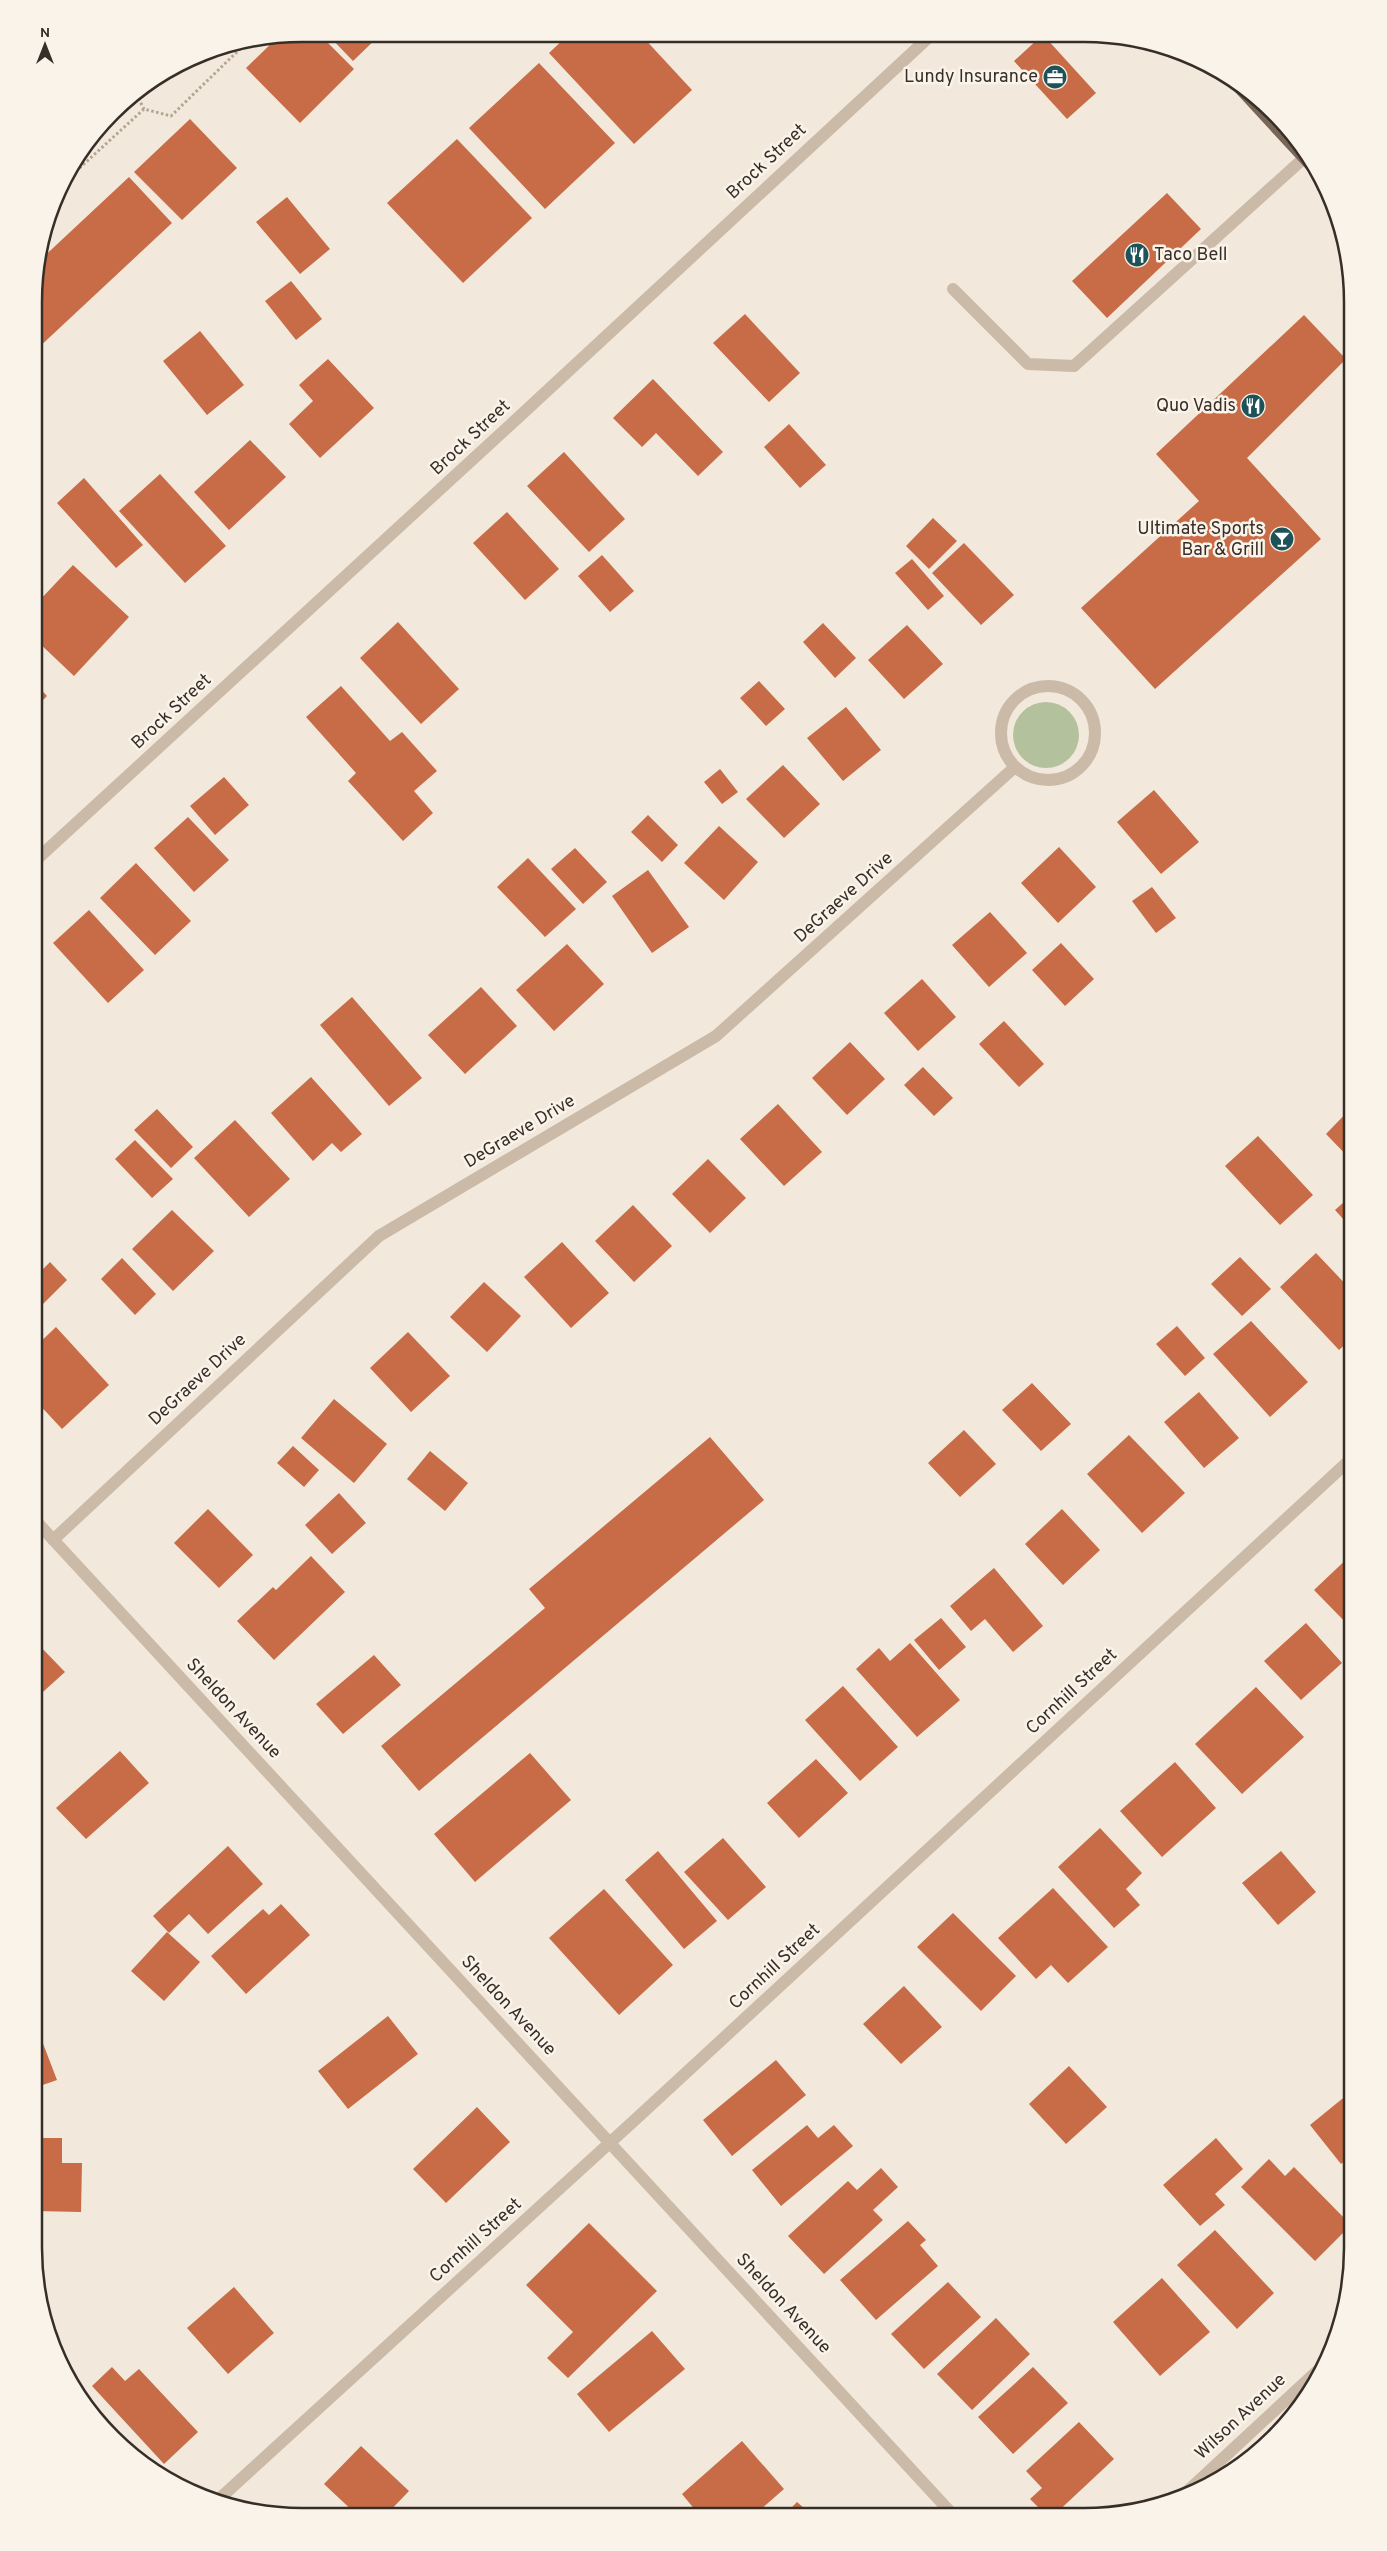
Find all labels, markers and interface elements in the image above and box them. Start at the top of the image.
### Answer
north arrow [20,20,70,70]
text: N [40,25,50,42]
office icon: Lundy Insurance [1042,64,1068,90]
place label: Lundy Insurance [904,66,1038,89]
street label: Brock Street [722,119,812,205]
restaurant icon: Taco Bell [1124,242,1150,268]
place label: Taco Bell [1154,244,1228,267]
restaurant icon: Quo Vadis [1240,393,1266,419]
street label: Brock Street [426,395,516,481]
place label: Quo Vadis [1156,395,1236,418]
place label: Ultimate Sports Bar & Grill [1137,518,1264,562]
bar icon: Ultimate Sports Bar & Grill [1269,526,1295,552]
street label: Brock Street [127,669,217,755]
street label: DeGraeve Drive [790,848,898,948]
street label: DeGraeve Drive [460,1090,580,1174]
street label: DeGraeve Drive [144,1329,252,1431]
street label: Cornhill Street [1021,1644,1123,1740]
street label: Sheldon Avenue [180,1654,286,1764]
street label: Cornhill Street [724,1919,826,2015]
street label: Sheldon Avenue [455,1951,561,2061]
street label: Cornhill Street [425,2193,527,2289]
street label: Sheldon Avenue [730,2249,836,2359]
street label: Wilson Avenue [1191,2369,1291,2465]

